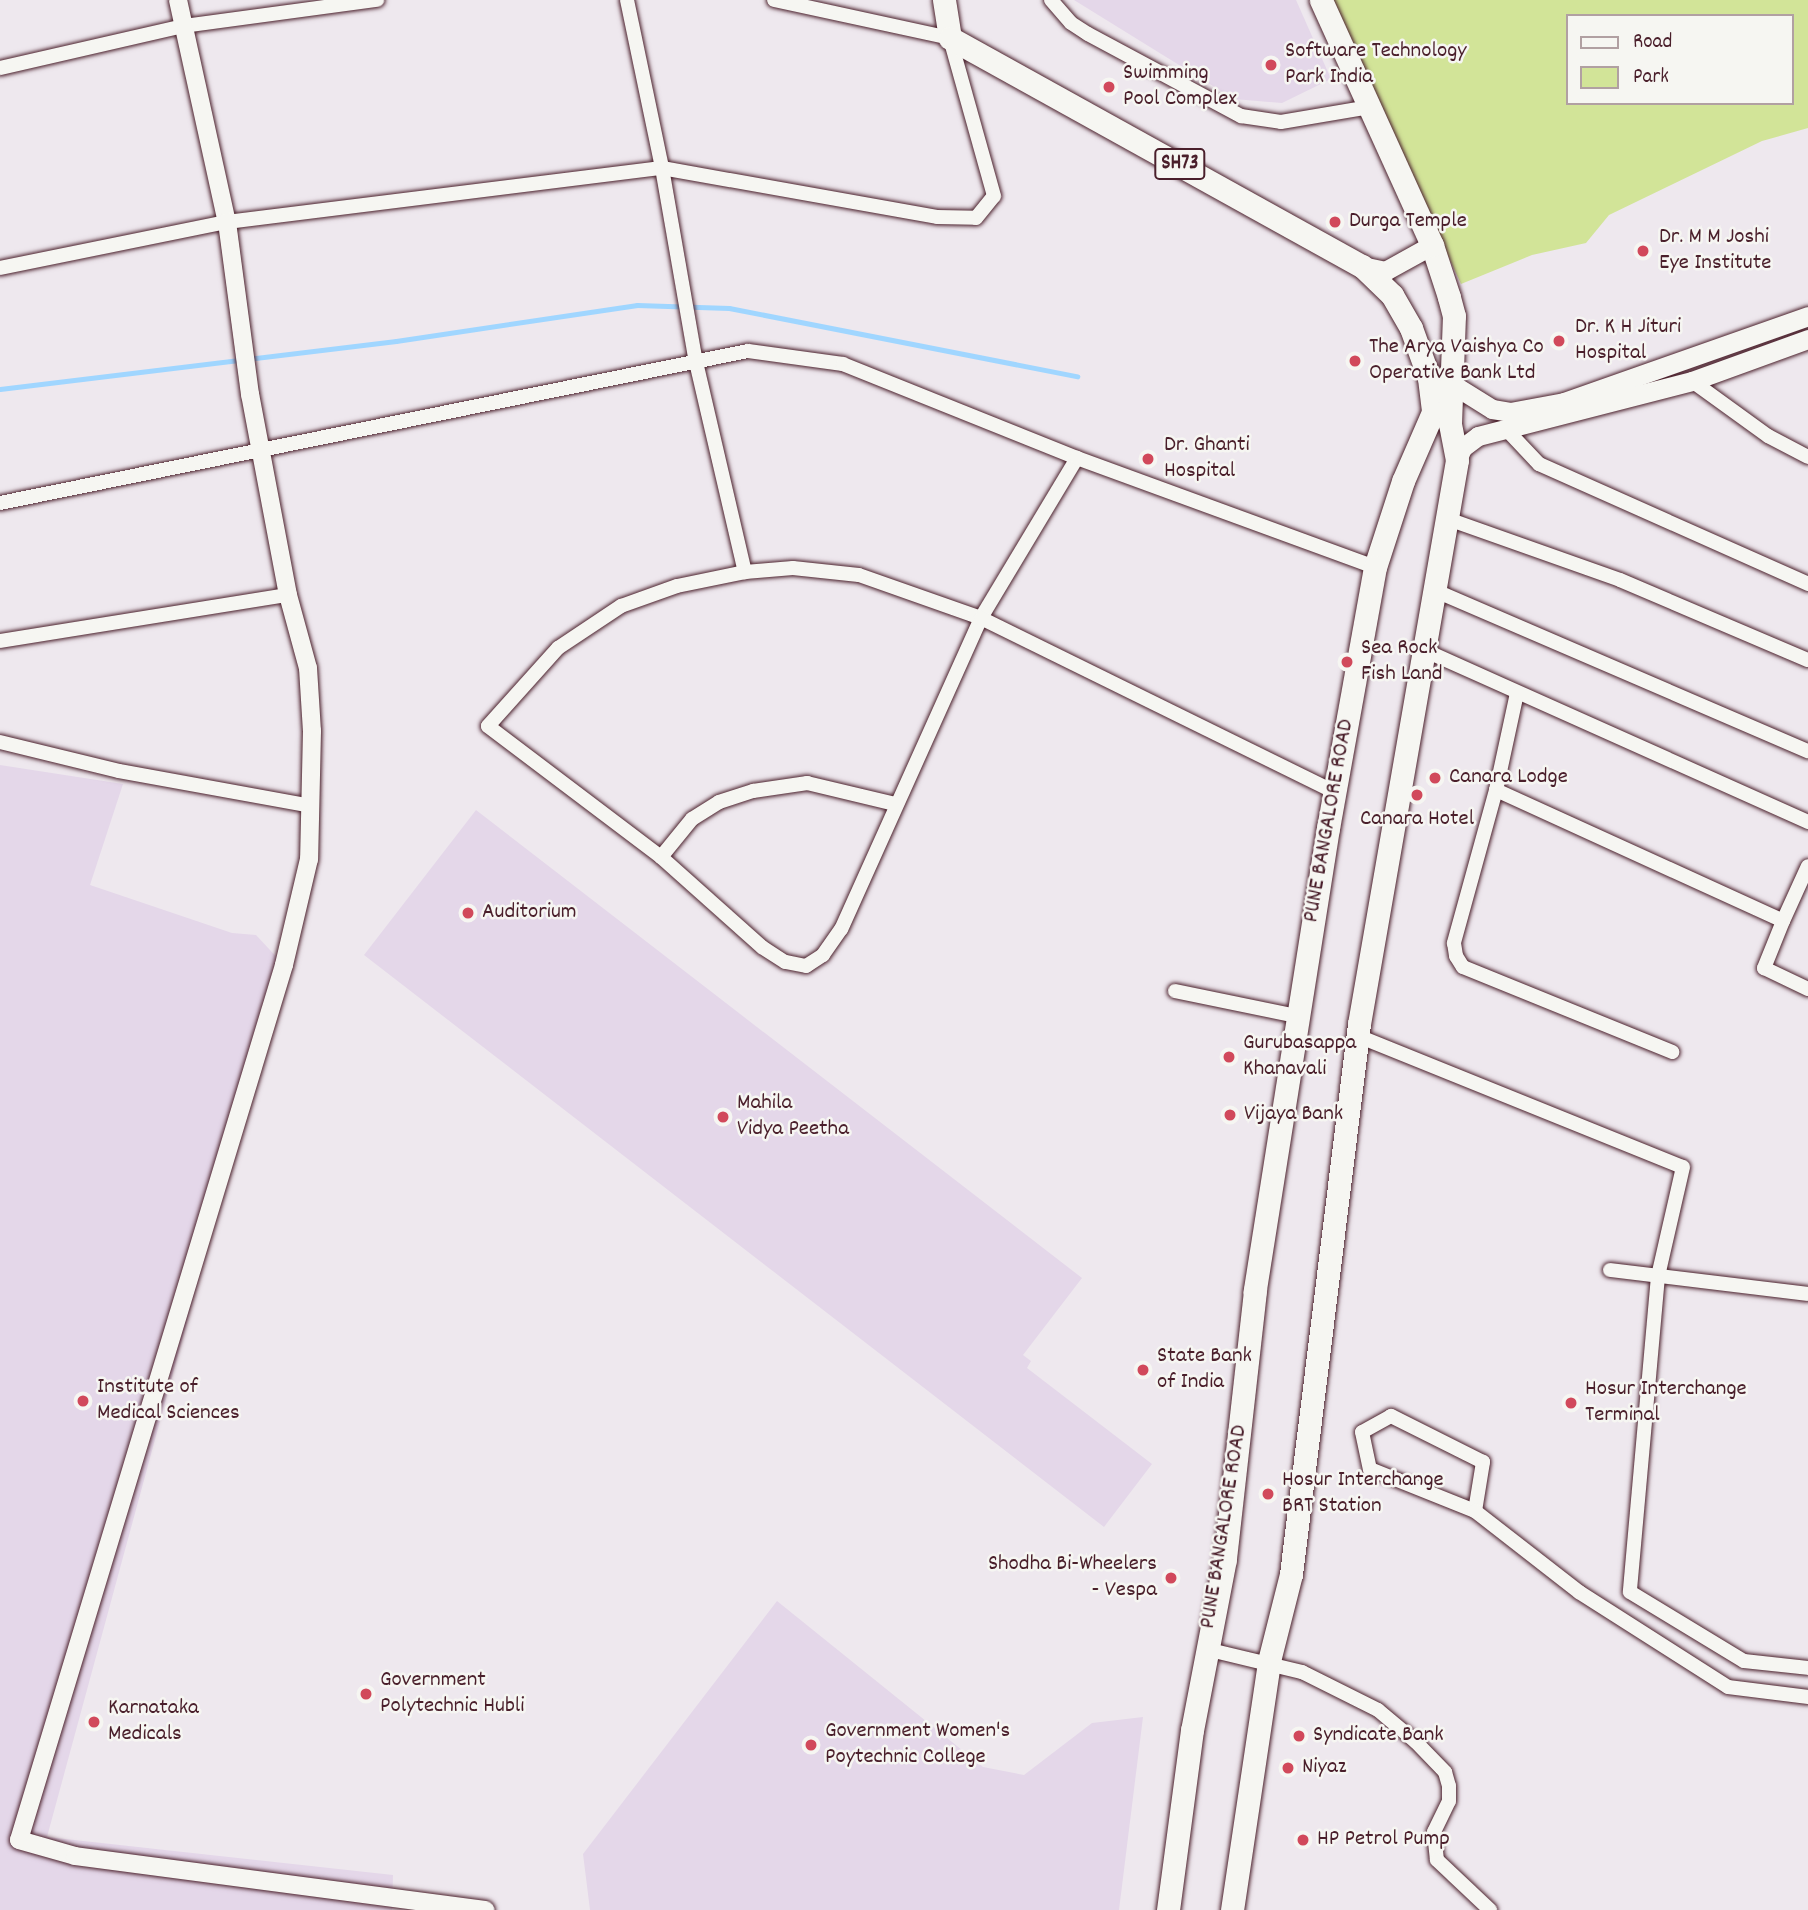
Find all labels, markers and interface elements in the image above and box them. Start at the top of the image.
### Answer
legend [1566,14,1794,105]
text: Road [1633,28,1672,58]
place label: Software Technology Park India [1285,38,1467,92]
marker: Software Technology Park India [1263,57,1279,73]
place label: Swimming Pool Complex [1123,60,1237,114]
text: Park [1633,63,1669,93]
marker: Swimming Pool Complex [1101,79,1117,95]
road number: SH73 [1154,146,1206,182]
place label: Durga Temple [1349,208,1467,236]
marker: Durga Temple [1327,214,1343,230]
place label: Dr. M M Joshi Eye Institute [1659,224,1771,278]
marker: Dr. M M Joshi Eye Institute [1633,241,1653,261]
place label: Dr. K H Jituri Hospital [1575,314,1681,368]
marker: Dr. K H Jituri Hospital [1549,331,1569,351]
place label: The Arya Vaishya Co Operative Bank Ltd [1369,334,1544,388]
marker: The Arya Vaishya Co Operative Bank Ltd [1347,353,1363,369]
place label: Dr. Ghanti Hospital [1164,432,1250,486]
marker: Dr. Ghanti Hospital [1138,449,1158,469]
place label: Sea Rock Fish Land [1361,635,1443,689]
marker: Sea Rock Fish Land [1339,654,1355,670]
street label: PUNE BANGALORE ROAD [1299,717,1361,925]
place label: Canara Lodge [1449,764,1568,792]
marker: Canara Lodge [1427,770,1443,786]
marker: Canara Hotel [1409,787,1425,803]
place label: Canara Hotel [1360,806,1474,834]
place label: Auditorium [482,899,577,927]
marker: Auditorium [460,905,476,921]
place label: Gurubasappa Khanavali [1243,1030,1356,1084]
marker: Gurubasappa Khanavali [1221,1049,1237,1065]
place label: Mahila Vidya Peetha [737,1090,849,1144]
place label: Vijaya Bank [1244,1101,1343,1129]
marker: Vijaya Bank [1222,1107,1238,1123]
marker: Mahila Vidya Peetha [715,1109,731,1125]
place label: State Bank of India [1157,1343,1252,1397]
marker: State Bank of India [1135,1362,1151,1378]
place label: Institute of Medical Sciences [97,1374,240,1428]
place label: Hosur Interchange Terminal [1585,1376,1747,1430]
marker: Institute of Medical Sciences [75,1393,91,1409]
marker: Hosur Interchange Terminal [1563,1395,1579,1411]
street label: PUNE BANGALORE ROAD [1195,1423,1255,1631]
place label: Hosur Interchange BRT Station [1282,1467,1444,1521]
marker: Hosur Interchange BRT Station [1260,1486,1276,1502]
place label: Shodha Bi-Wheelers - Vespa [988,1551,1157,1605]
marker: Shodha Bi-Wheelers - Vespa [1163,1570,1179,1586]
place label: Government Polytechnic Hubli [380,1667,525,1721]
marker: Government Polytechnic Hubli [358,1686,374,1702]
place label: Karnataka Medicals [108,1695,199,1749]
marker: Karnataka Medicals [86,1714,102,1730]
place label: Government Women's Poytechnic College [825,1718,1010,1772]
place label: Syndicate Bank [1313,1722,1444,1750]
marker: Syndicate Bank [1291,1728,1307,1744]
marker: Government Women's Poytechnic College [803,1737,819,1753]
place label: Niyaz [1302,1754,1346,1782]
marker: Niyaz [1280,1760,1296,1776]
place label: HP Petrol Pump [1317,1826,1450,1854]
marker: HP Petrol Pump [1295,1832,1311,1848]

